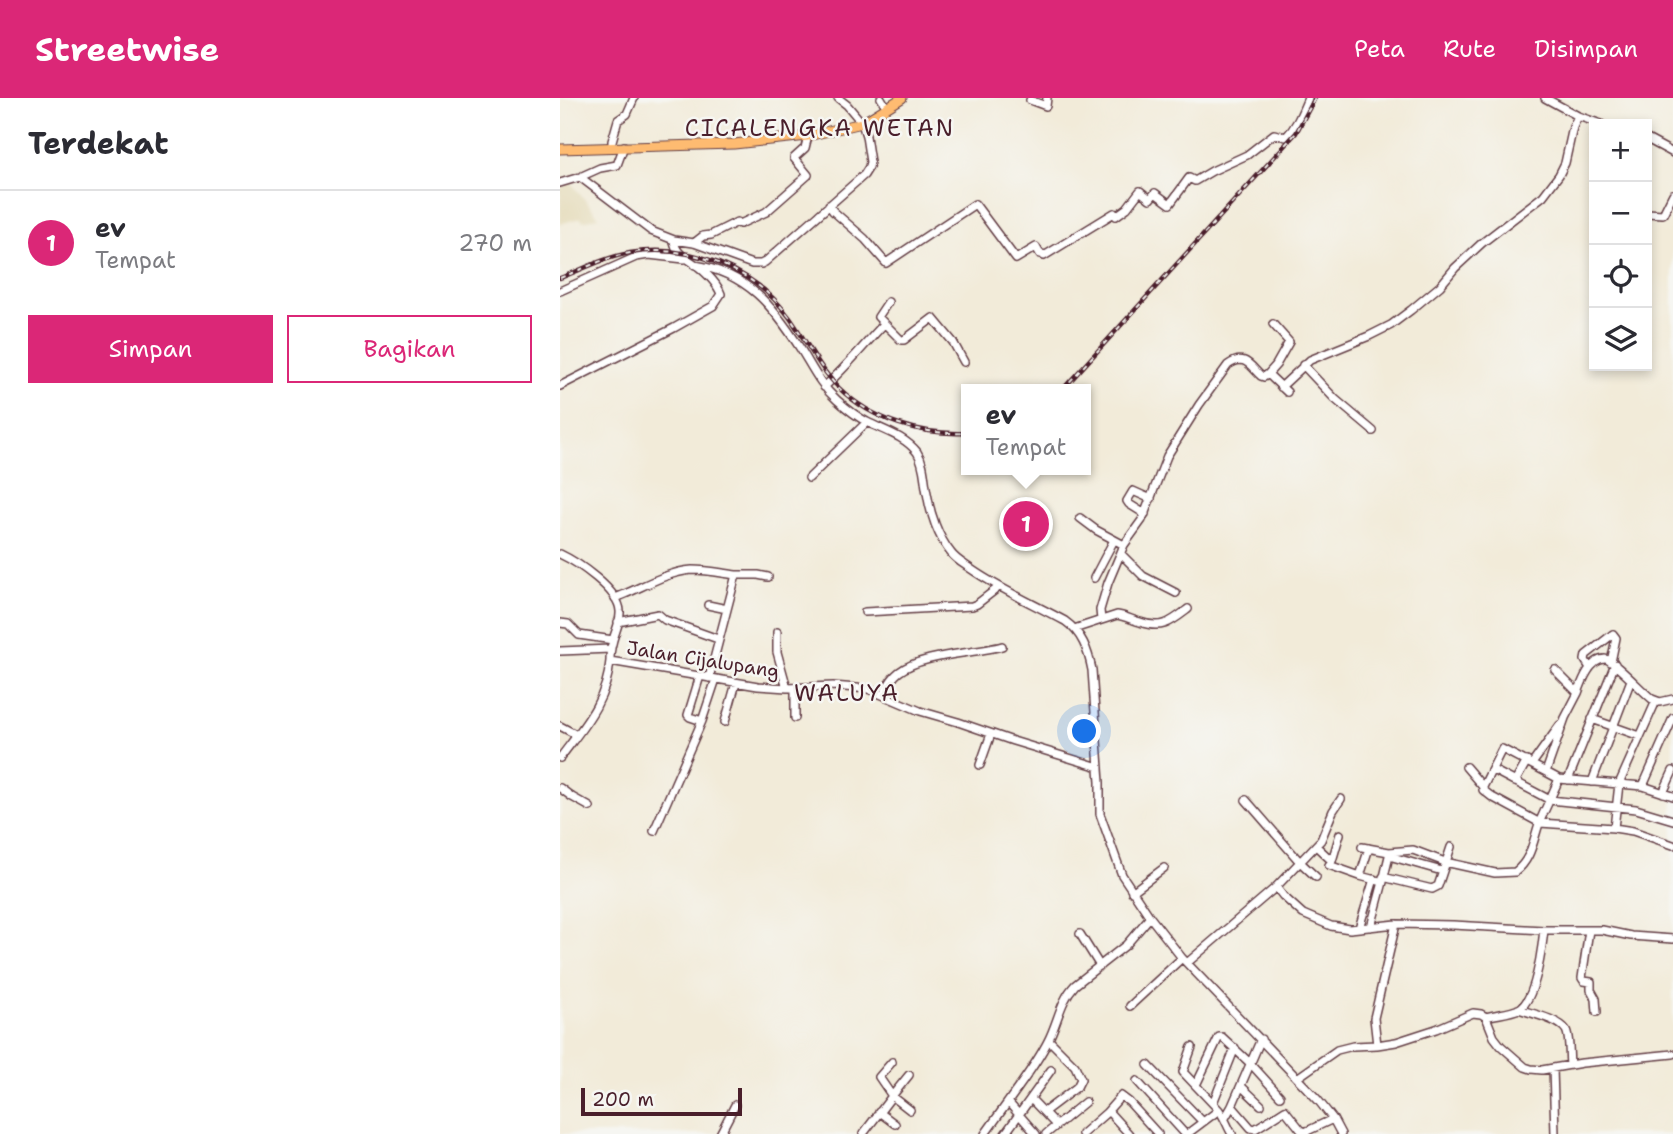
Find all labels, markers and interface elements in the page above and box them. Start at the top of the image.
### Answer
text: Streetwise [35,27,219,72]
text: Peta [1354,33,1405,65]
text: Rute [1443,33,1496,65]
text: Disimpan [1534,33,1638,65]
district label: CICALENGKA WETAN [685,113,955,143]
map controls [1589,119,1652,371]
button: + [1589,119,1652,182]
text: Terdekat [28,123,168,164]
button: − [1589,182,1652,245]
text: ev [95,210,126,245]
text: 1 [46,228,56,258]
text: 270 m [458,228,532,258]
text: Tempat [95,245,176,275]
button: locate [1589,245,1652,308]
button: layers [1589,308,1652,371]
button: Simpan [28,315,273,383]
button: Bagikan [287,315,532,383]
popup [961,384,1091,475]
text: ev [985,397,1016,432]
text: Tempat [985,432,1067,462]
pin: 1 [1003,498,1049,550]
street label: Jalan Cijalupang [625,635,781,684]
district label: WALUYA [794,678,900,708]
your location [1067,714,1101,748]
scale bar [581,1085,742,1117]
text: 200 m [592,1087,654,1112]

